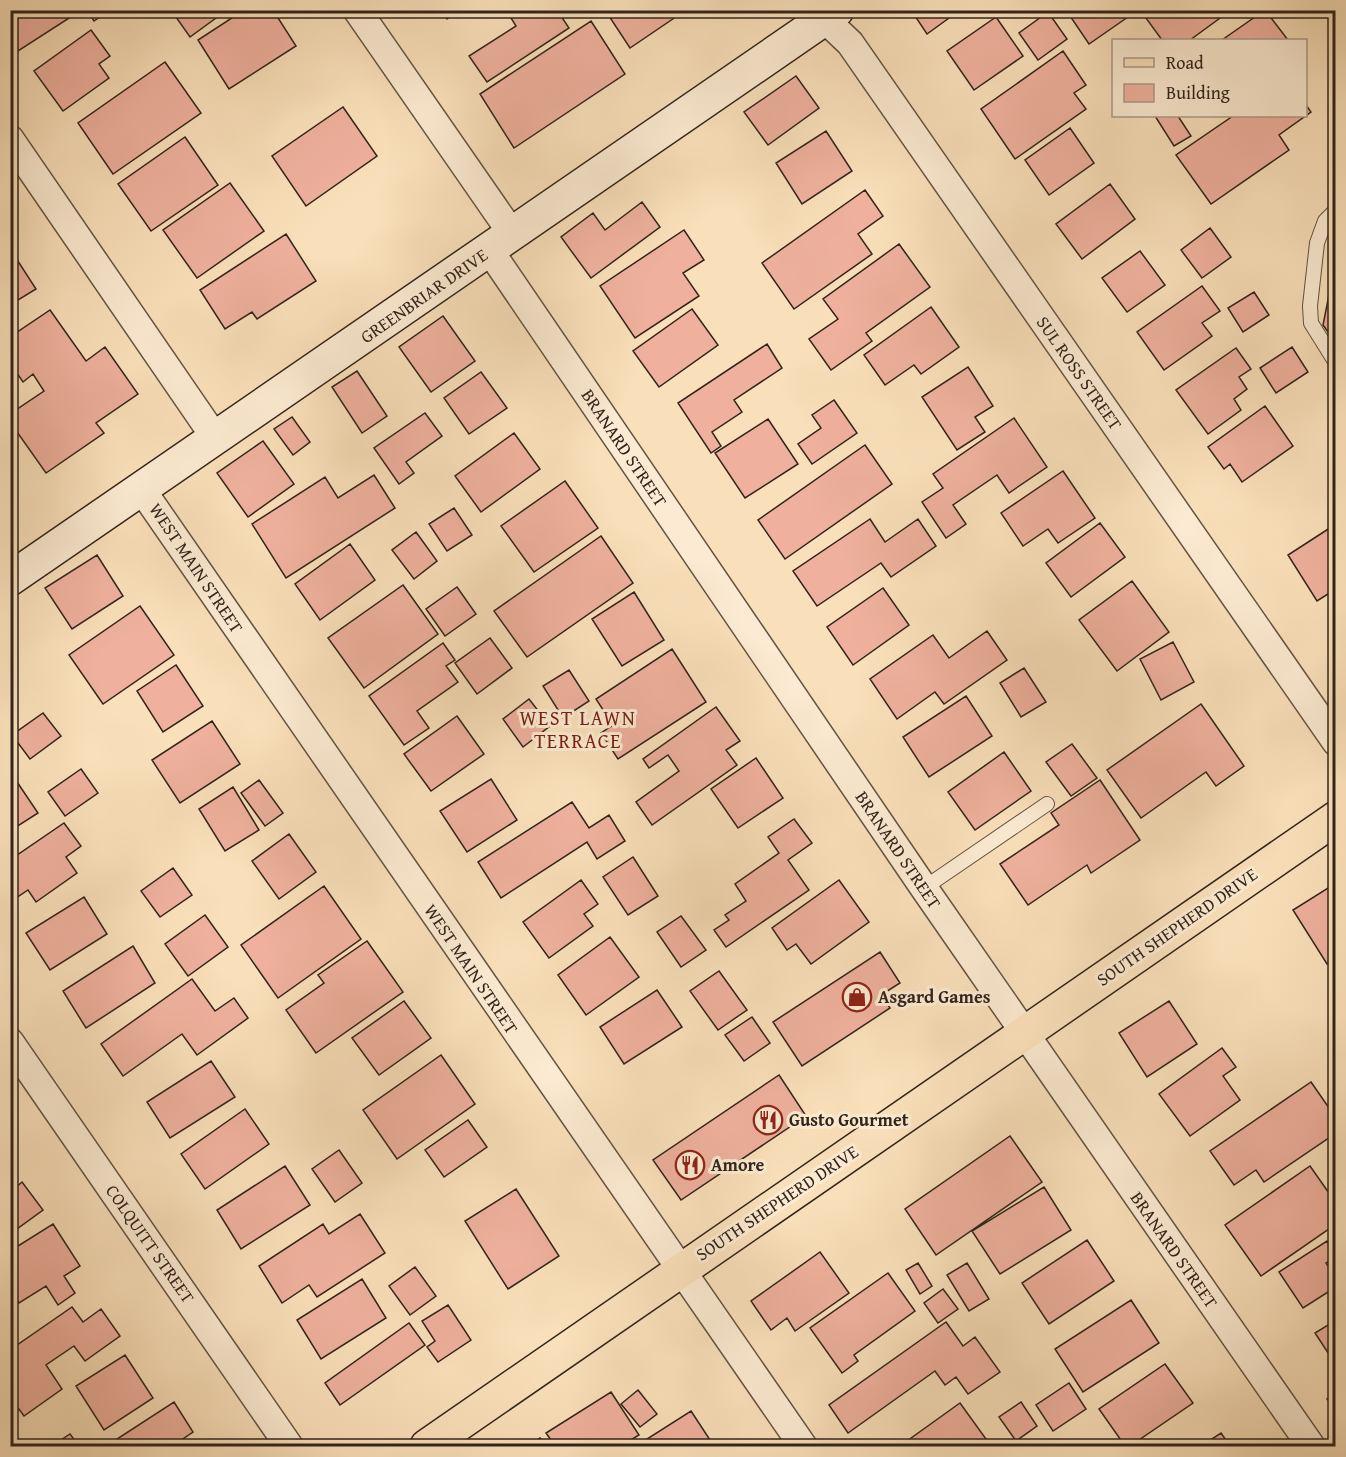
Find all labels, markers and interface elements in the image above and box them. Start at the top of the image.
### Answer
legend [1112,39,1307,117]
text: Road [1166,49,1204,76]
text: Building [1166,79,1230,106]
street label: GREENBRIAR DRIVE [355,242,493,350]
street label: SUL ROSS STREET [1030,310,1129,435]
street label: BRANARD STREET [575,383,674,512]
street label: WEST MAIN STREET [143,497,250,638]
district label: WEST LAWN TERRACE [520,703,636,755]
street label: BRANARD STREET [849,785,948,914]
street label: SOUTH SHEPHERD DRIVE [1091,861,1263,992]
street label: WEST MAIN STREET [418,898,525,1039]
shop icon: Asgard Games [841,981,873,1013]
place label: Asgard Games [878,983,991,1010]
restaurant icon: Gusto Gourmet [752,1104,784,1136]
place label: Gusto Gourmet [789,1106,909,1133]
street label: SOUTH SHEPHERD DRIVE [690,1138,864,1267]
restaurant icon: Amore [674,1149,706,1181]
place label: Amore [711,1151,765,1178]
street label: COLQUITT STREET [99,1179,201,1309]
street label: BRANARD STREET [1124,1186,1225,1314]

